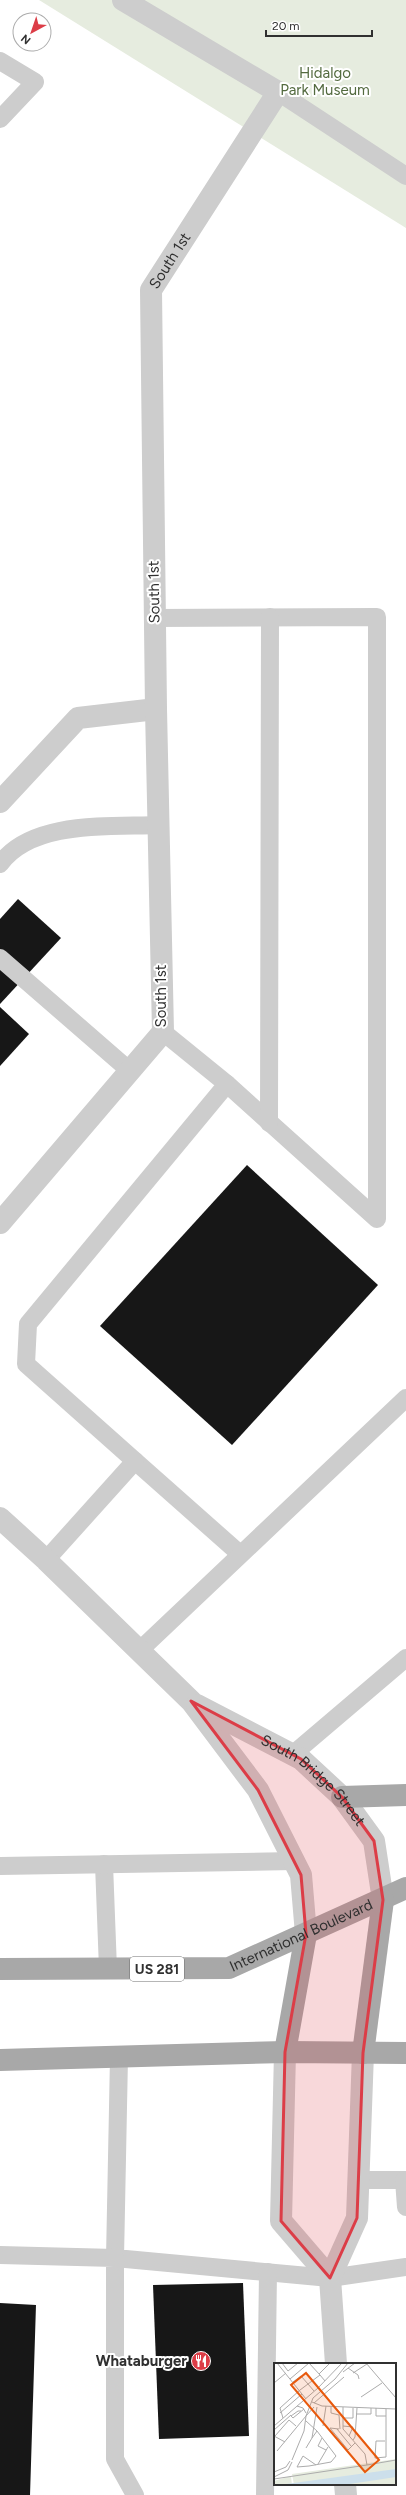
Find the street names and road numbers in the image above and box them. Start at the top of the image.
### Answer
street label: South 1st [145,229,195,292]
street label: South 1st [144,560,164,624]
street label: South 1st [152,964,170,1027]
street label: South Bridge Street [258,1731,369,1830]
street label: International Boulevard [227,1895,375,1976]
road number: US 281 [130,1957,184,1981]

